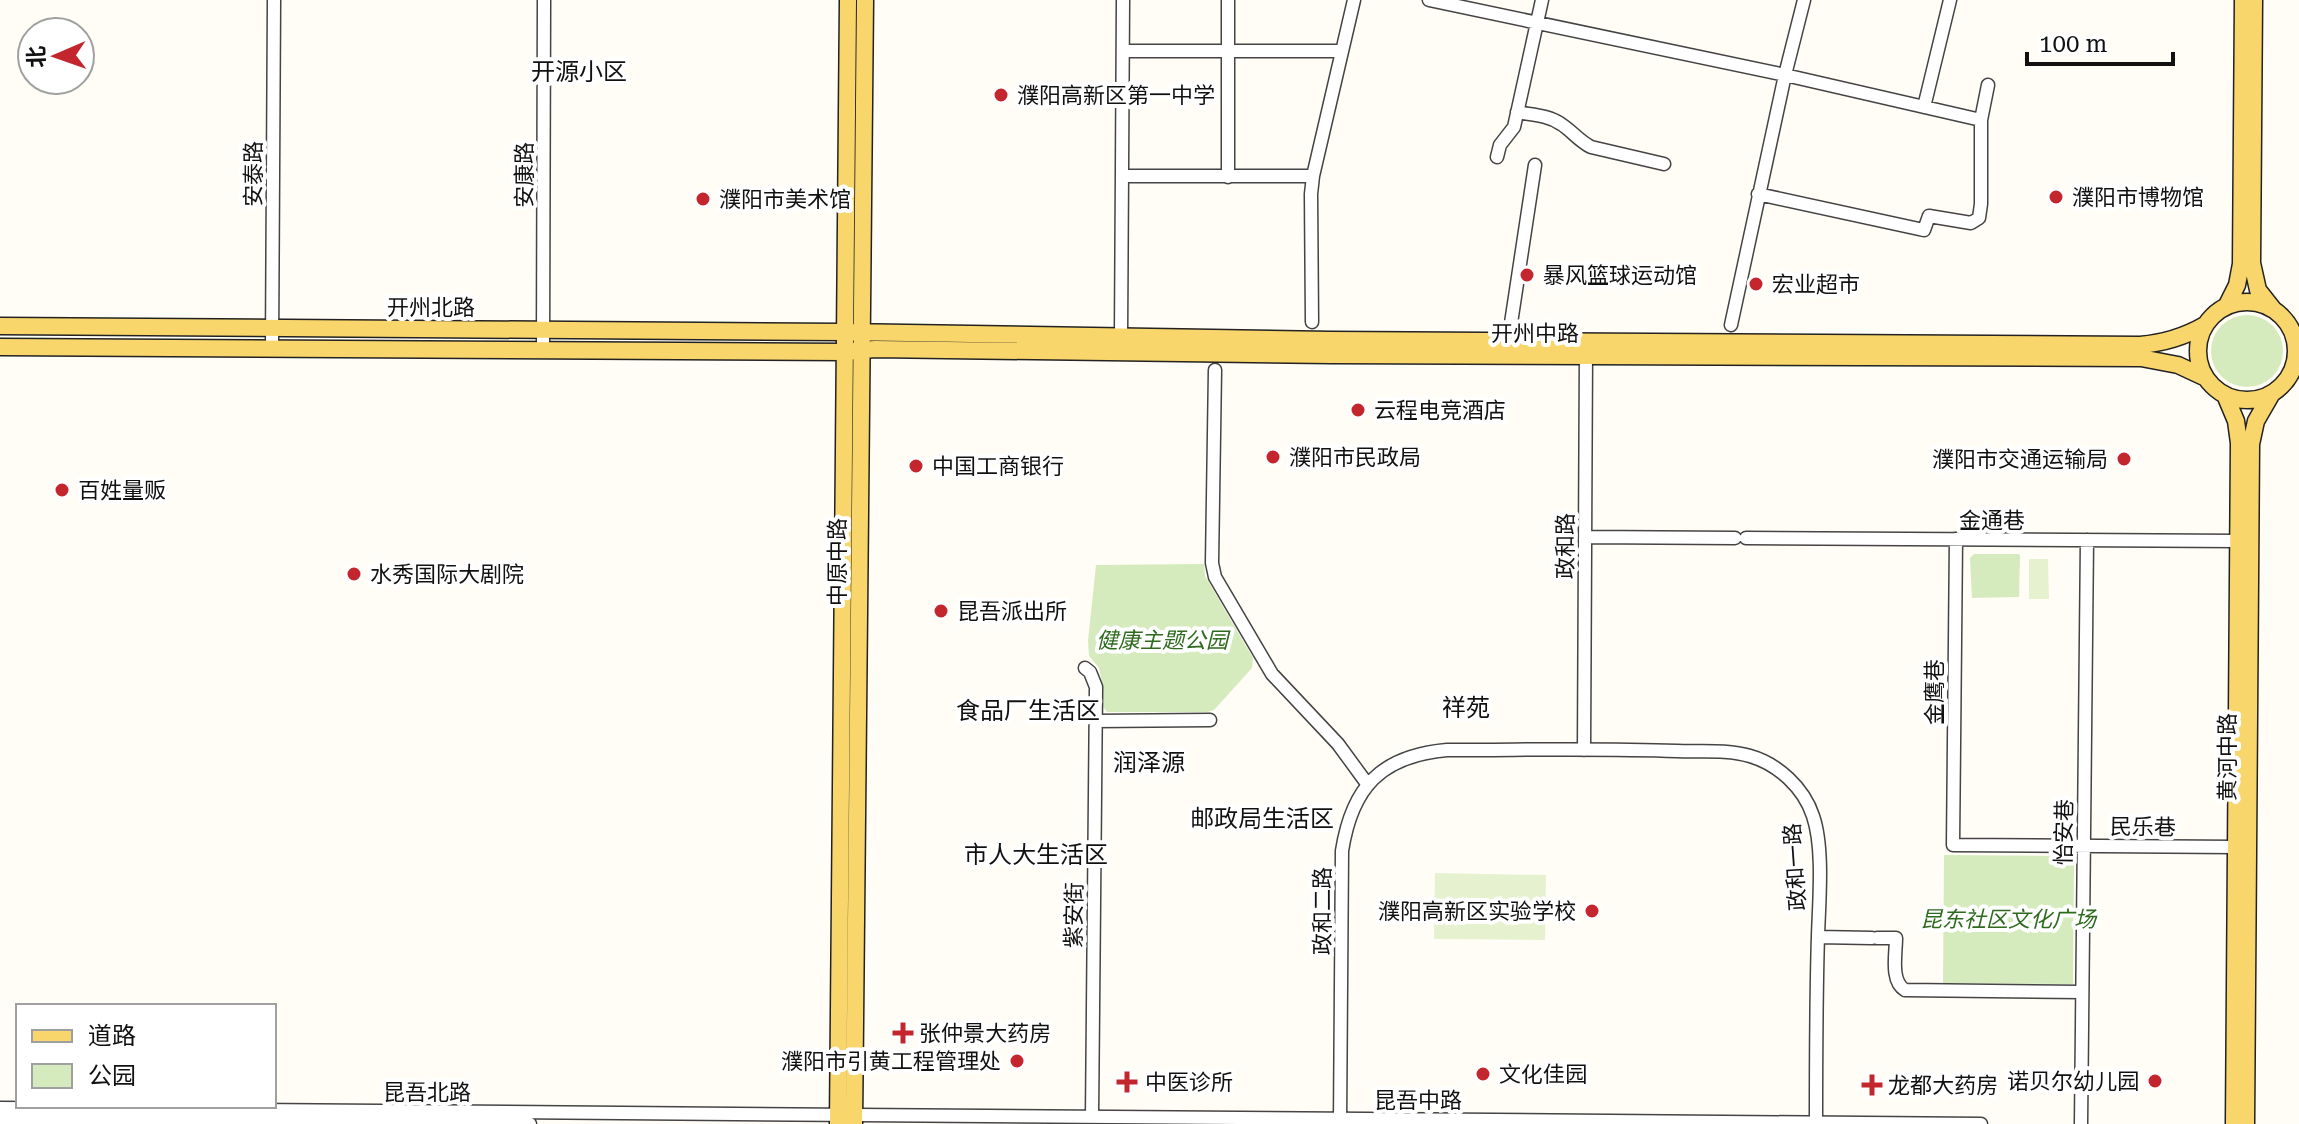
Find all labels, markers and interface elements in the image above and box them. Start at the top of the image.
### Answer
north arrow [16,16,96,96]
scale bar [2027,16,2173,66]
text: 100 m [2039,30,2107,58]
text: 北 [24,45,49,68]
district label: 开源小区 [531,58,627,86]
place label: 濮阳高新区第一中学 [1017,83,1215,108]
marker: 濮阳高新区第一中学 [992,86,1010,104]
street label: 安泰路 [241,141,266,207]
street label: 安康路 [512,142,537,208]
place label: 濮阳市博物馆 [2072,185,2204,210]
place label: 濮阳市美术馆 [719,187,851,212]
marker: 濮阳市博物馆 [2047,188,2065,206]
marker: 濮阳市美术馆 [694,190,712,208]
place label: 暴风篮球运动馆 [1543,263,1697,288]
marker: 暴风篮球运动馆 [1518,266,1536,284]
place label: 宏业超市 [1772,272,1860,297]
marker: 宏业超市 [1747,275,1765,293]
street label: 开州北路 [387,295,475,320]
street label: 开州中路 [1491,321,1579,346]
place label: 云程电竞酒店 [1374,398,1506,423]
marker: 云程电竞酒店 [1349,401,1367,419]
place label: 濮阳市民政局 [1289,445,1421,470]
place label: 濮阳市交通运输局 [1932,447,2108,472]
marker: 濮阳市民政局 [1264,448,1282,466]
marker: 濮阳市交通运输局 [2115,450,2133,468]
place label: 中国工商银行 [932,454,1064,479]
marker: 中国工商银行 [907,457,925,475]
place label: 百姓量贩 [78,478,166,503]
marker: 百姓量贩 [53,481,71,499]
street label: 金通巷 [1959,508,2025,533]
street label: 政和路 [1553,513,1578,579]
street label: 中原中路 [825,518,850,606]
place label: 水秀国际大剧院 [370,562,524,587]
marker: 水秀国际大剧院 [345,565,363,583]
place label: 昆吾派出所 [957,599,1067,624]
marker: 昆吾派出所 [932,602,950,620]
park label: 健康主题公园 [1096,628,1231,653]
street label: 金鹰巷 [1922,659,1947,725]
district label: 祥苑 [1442,694,1490,722]
district label: 食品厂生活区 [956,697,1100,725]
street label: 黄河中路 [2215,713,2240,801]
district label: 润泽源 [1113,749,1185,777]
street label: 怡安巷 [2051,799,2077,865]
district label: 邮政局生活区 [1190,805,1334,833]
street label: 民乐巷 [2110,814,2176,840]
street label: 政和一路 [1779,822,1811,912]
district label: 市人大生活区 [964,841,1108,869]
street label: 政和二路 [1310,867,1335,955]
street label: 紫安街 [1061,882,1087,948]
place label: 濮阳高新区实验学校 [1378,899,1576,924]
marker: 濮阳高新区实验学校 [1583,902,1601,920]
park label: 昆东社区文化广场 [1920,907,2098,932]
legend [16,1004,276,1108]
place label: 张仲景大药房 [919,1021,1051,1046]
text: 道路 [88,1022,136,1050]
marker: 张仲景大药房 [894,1024,912,1042]
place label: 濮阳市引黄工程管理处 [781,1049,1001,1074]
marker: 濮阳市引黄工程管理处 [1008,1052,1026,1070]
text: 公园 [88,1062,136,1090]
place label: 文化佳园 [1499,1062,1587,1087]
marker: 文化佳园 [1474,1065,1492,1083]
place label: 诺贝尔幼儿园 [2007,1069,2139,1094]
place label: 中医诊所 [1145,1070,1233,1095]
marker: 中医诊所 [1116,1071,1138,1093]
marker: 诺贝尔幼儿园 [2146,1072,2164,1090]
place label: 龙都大药房 [1888,1073,1998,1098]
marker: 龙都大药房 [1863,1076,1881,1094]
street label: 昆吾北路 [383,1080,471,1105]
street label: 昆吾中路 [1374,1088,1462,1113]

